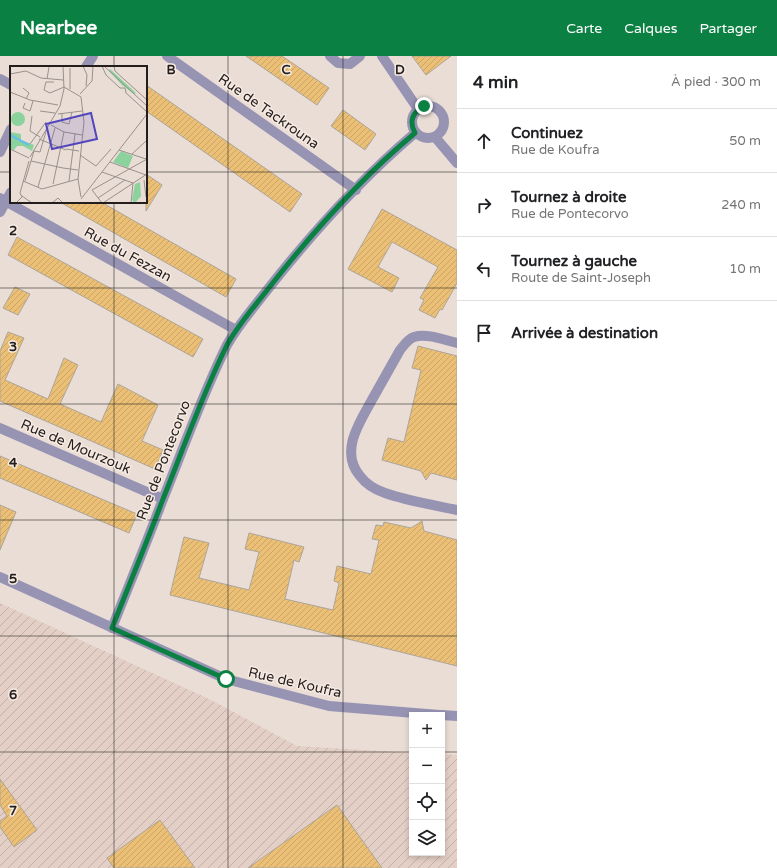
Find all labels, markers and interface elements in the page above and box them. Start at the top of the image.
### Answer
text: Nearbee [20,17,97,39]
text: Carte [566,20,602,37]
text: Calques [624,20,677,37]
text: Partager [699,20,757,37]
text: B [166,62,176,78]
text: C [281,62,291,78]
text: D [395,62,405,78]
inset map [10,66,147,203]
street label: Rue de Tackrouna [215,70,322,153]
text: 4 min [473,72,518,93]
text: À pied · 300 m [671,74,761,90]
route end [415,97,433,115]
text: Continuez [511,124,583,142]
icon: ahead [473,130,495,152]
text: 50 m [729,133,761,149]
text: Rue de Koufra [511,142,600,158]
text: Tournez à droite [511,188,626,206]
icon: right [473,194,495,216]
text: 240 m [721,197,761,213]
text: Rue de Pontecorvo [511,206,629,222]
text: 2 [9,223,17,239]
street label: Rue du Fezzan [81,223,174,285]
text: Tournez à gauche [511,252,637,270]
icon: left [473,258,495,280]
text: 10 m [729,261,761,277]
text: Route de Saint-Joseph [511,270,651,286]
icon: arrive [473,322,495,344]
text: Arrivée à destination [511,324,658,342]
text: 3 [9,339,17,355]
street label: Rue de Pontecorvo [133,398,194,522]
street label: Rue de Mourzouk [18,416,134,477]
text: 4 [9,455,18,471]
text: 5 [9,571,17,587]
street label: Rue de Koufra [246,663,343,702]
route start [217,670,235,688]
text: 6 [9,687,17,703]
map controls [409,712,445,856]
button: + [409,712,445,748]
button: − [409,748,445,784]
button: locate [409,784,445,820]
text: 7 [9,803,17,819]
button: layers [409,820,445,856]

